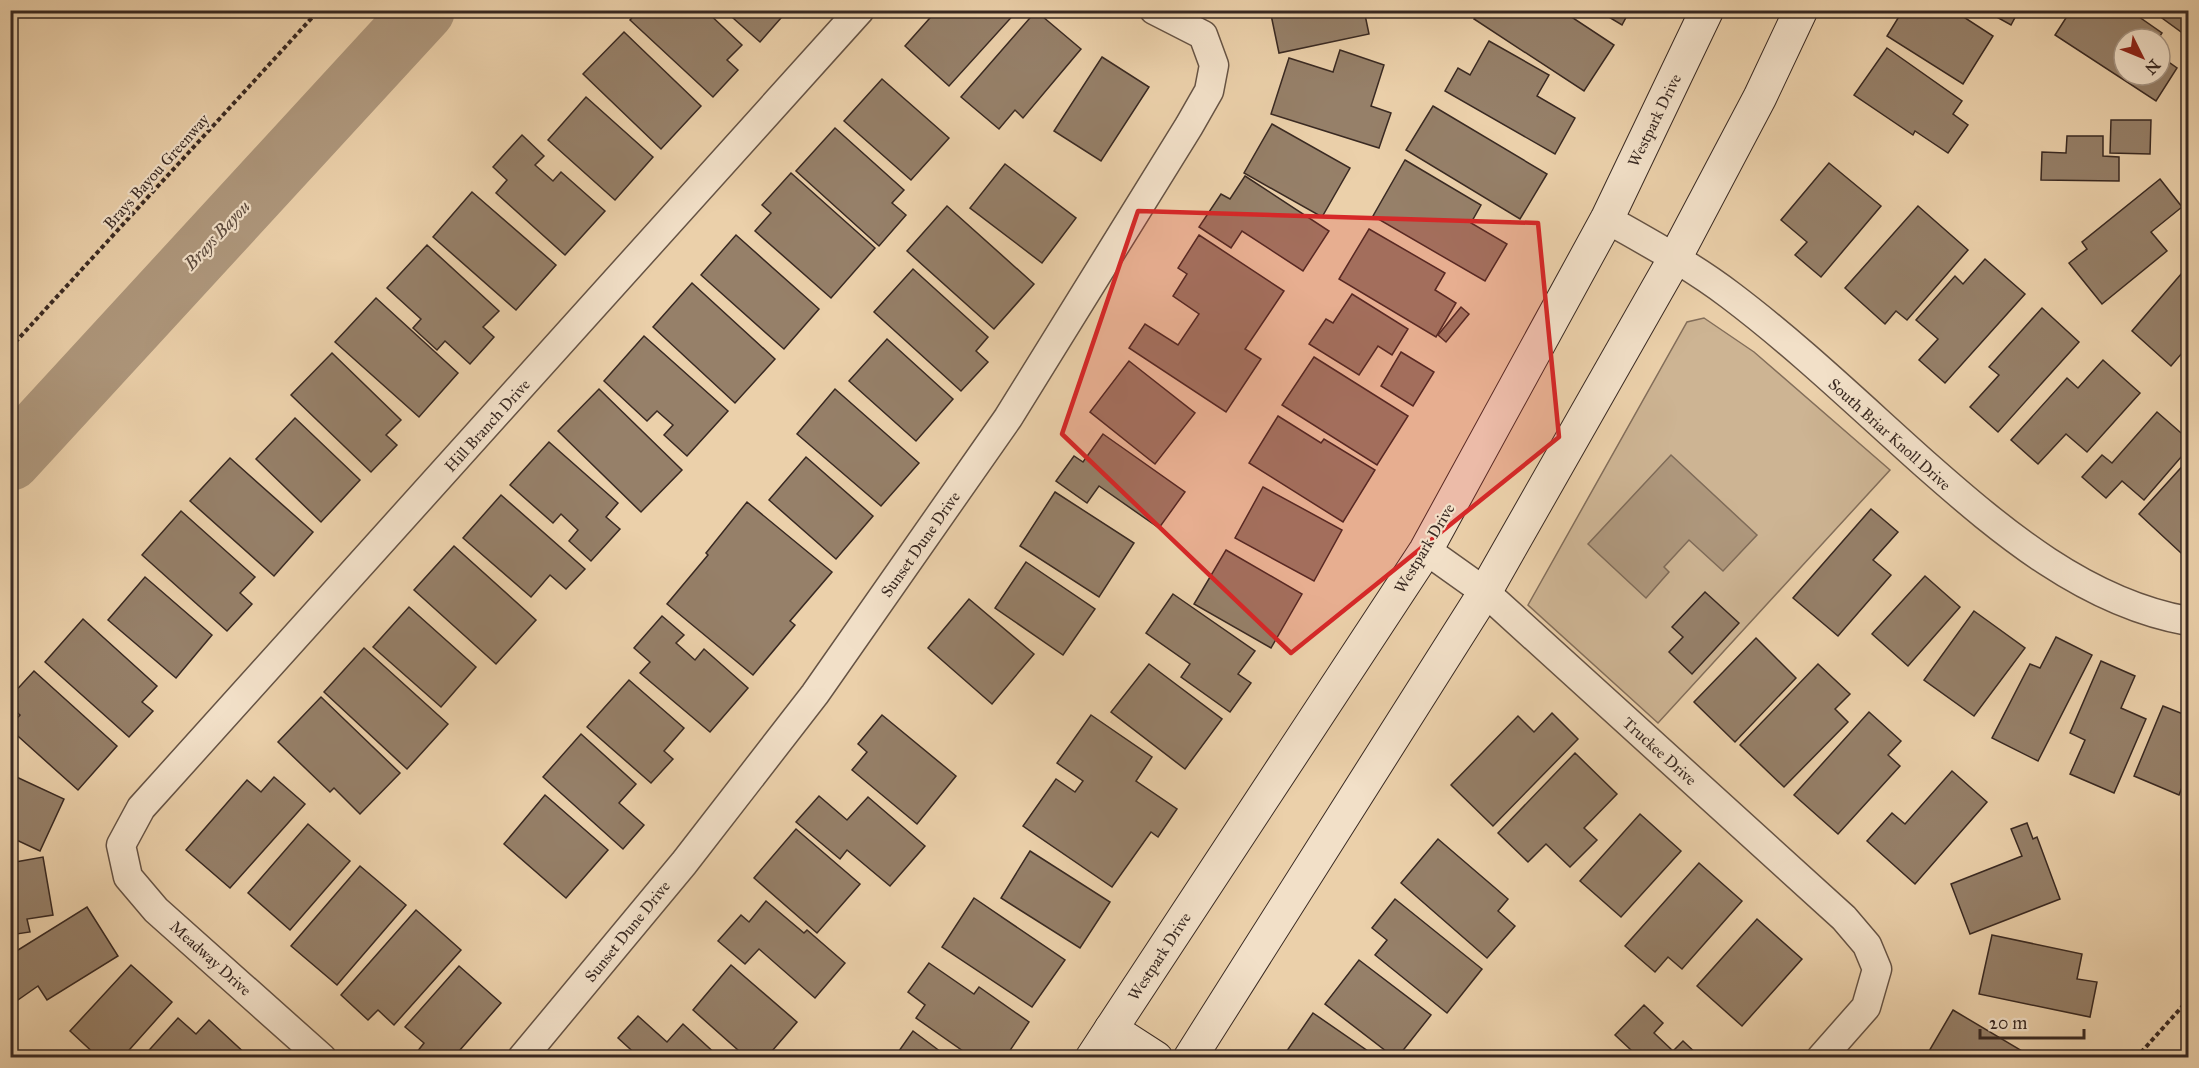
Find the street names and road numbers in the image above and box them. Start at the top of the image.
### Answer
street label: Westpark Drive [1624,70,1685,170]
street label: Brays Bayou Greenway [100,109,213,233]
street label: South Briar Knoll Drive [1825,374,1955,495]
street label: Hill Branch Drive [441,375,534,476]
street label: Sunset Dune Drive [877,487,964,601]
street label: Westpark Drive [1390,500,1459,597]
street label: Truckee Drive [1619,713,1701,790]
street label: Sunset Dune Drive [581,877,674,986]
street label: Westpark Drive [1124,908,1195,1004]
street label: Meadway Drive [166,917,255,1000]

